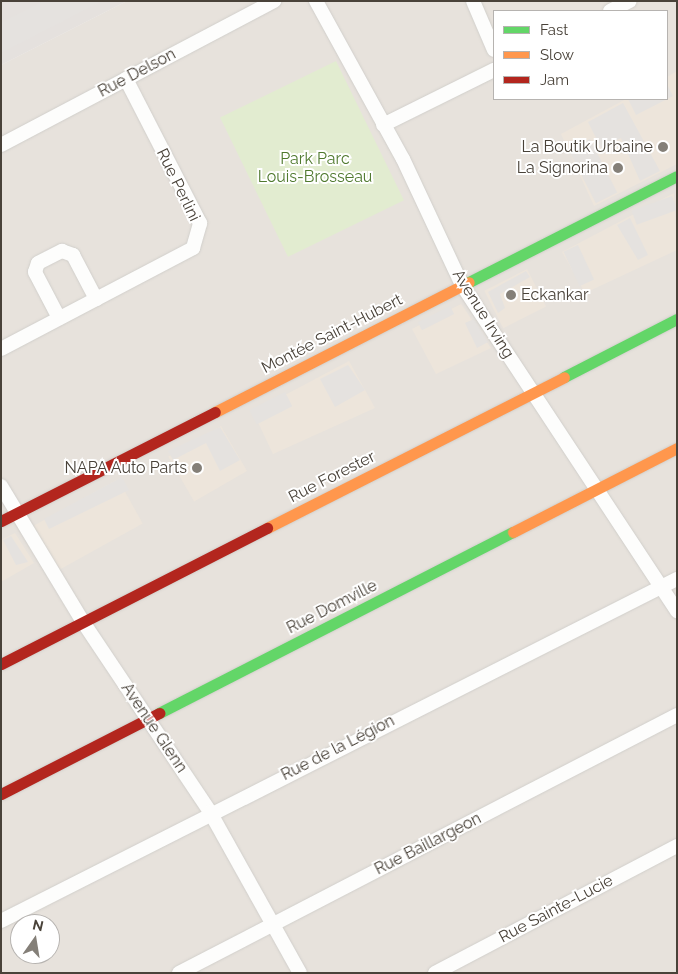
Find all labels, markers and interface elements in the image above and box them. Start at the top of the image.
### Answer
legend [493,10,668,100]
text: Fast [540,21,568,39]
street label: Rue Delson [95,45,179,101]
text: Slow [540,46,574,64]
text: Jam [540,71,569,89]
place label: La Boutik Urbaine [521,137,653,157]
marker: La Boutik Urbaine [657,141,669,153]
street label: Rue Perlini [152,145,204,225]
park label: Park Parc Louis-Brosseau [258,149,372,187]
place label: La Signorina [517,158,608,178]
marker: La Signorina [612,162,624,174]
street label: Avenue Irving [448,266,518,362]
place label: Eckankar [521,285,589,305]
marker: Eckankar [505,289,517,301]
street label: Montée Saint-Hubert [258,290,406,378]
street label: Rue Forester [286,447,378,507]
place label: NAPA Auto Parts [64,458,187,478]
marker: NAPA Auto Parts [191,462,203,474]
street label: Rue Domville [284,576,380,638]
street label: Avenue Glenn [117,679,191,777]
street label: Rue de la Légion [278,711,398,785]
street label: Rue Baillargeon [371,809,485,879]
street label: Rue Sainte-Lucie [496,871,616,947]
north arrow [10,914,60,964]
text: N [31,916,45,934]

